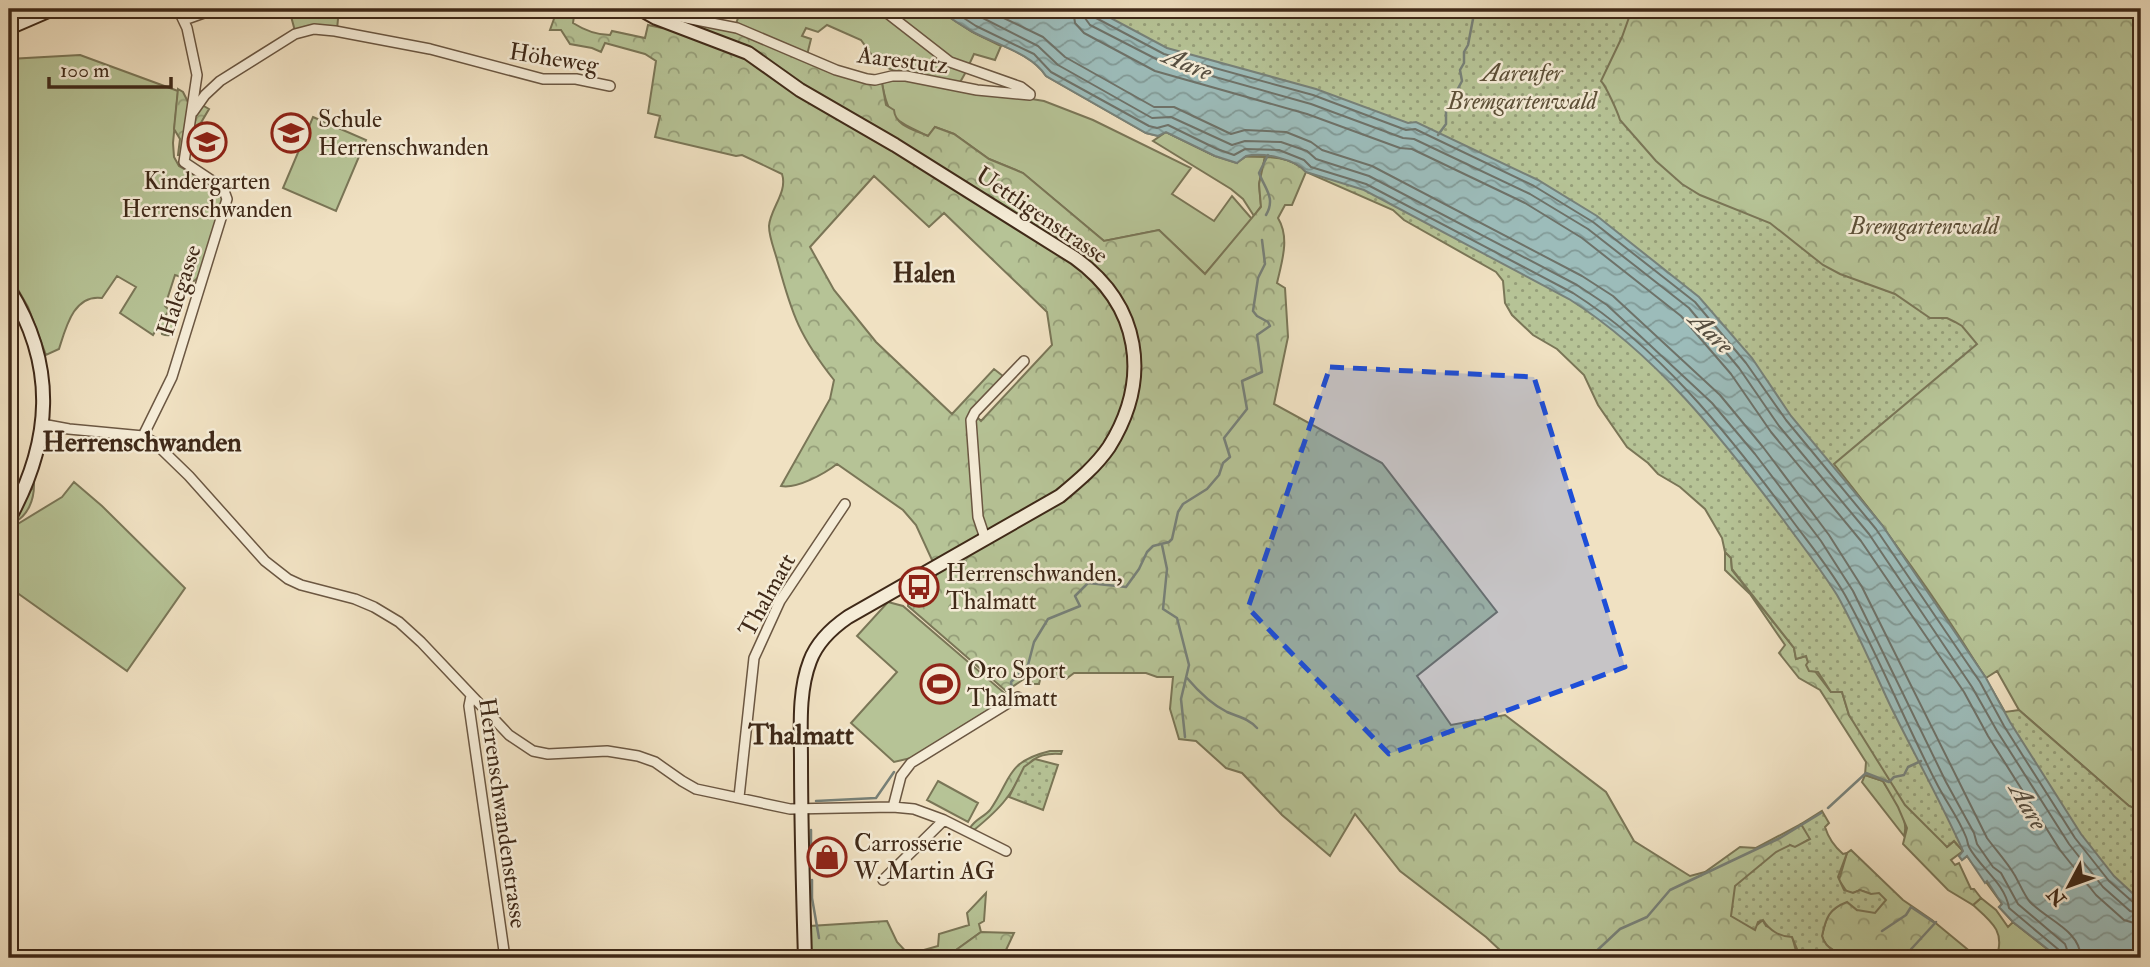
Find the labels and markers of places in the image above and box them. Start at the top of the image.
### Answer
place label: Schule Herrenschwanden [318,104,489,163]
school or university icon: Schule Herrenschwanden [270,112,312,154]
school or university icon: Kindergarten Herrenschwanden [186,121,228,163]
place label: Kindergarten Herrenschwanden [122,166,292,225]
place label: Herrenschwanden, Thalmatt [946,558,1123,617]
bus stop icon: Herrenschwanden, Thalmatt [898,566,940,608]
place label: Oro Sport Thalmatt [967,655,1066,714]
sports icon: Oro Sport Thalmatt [919,663,961,705]
place label: Carrosserie W. Martin AG [853,828,995,887]
shop icon: Carrosserie W. Martin AG [806,836,848,878]

